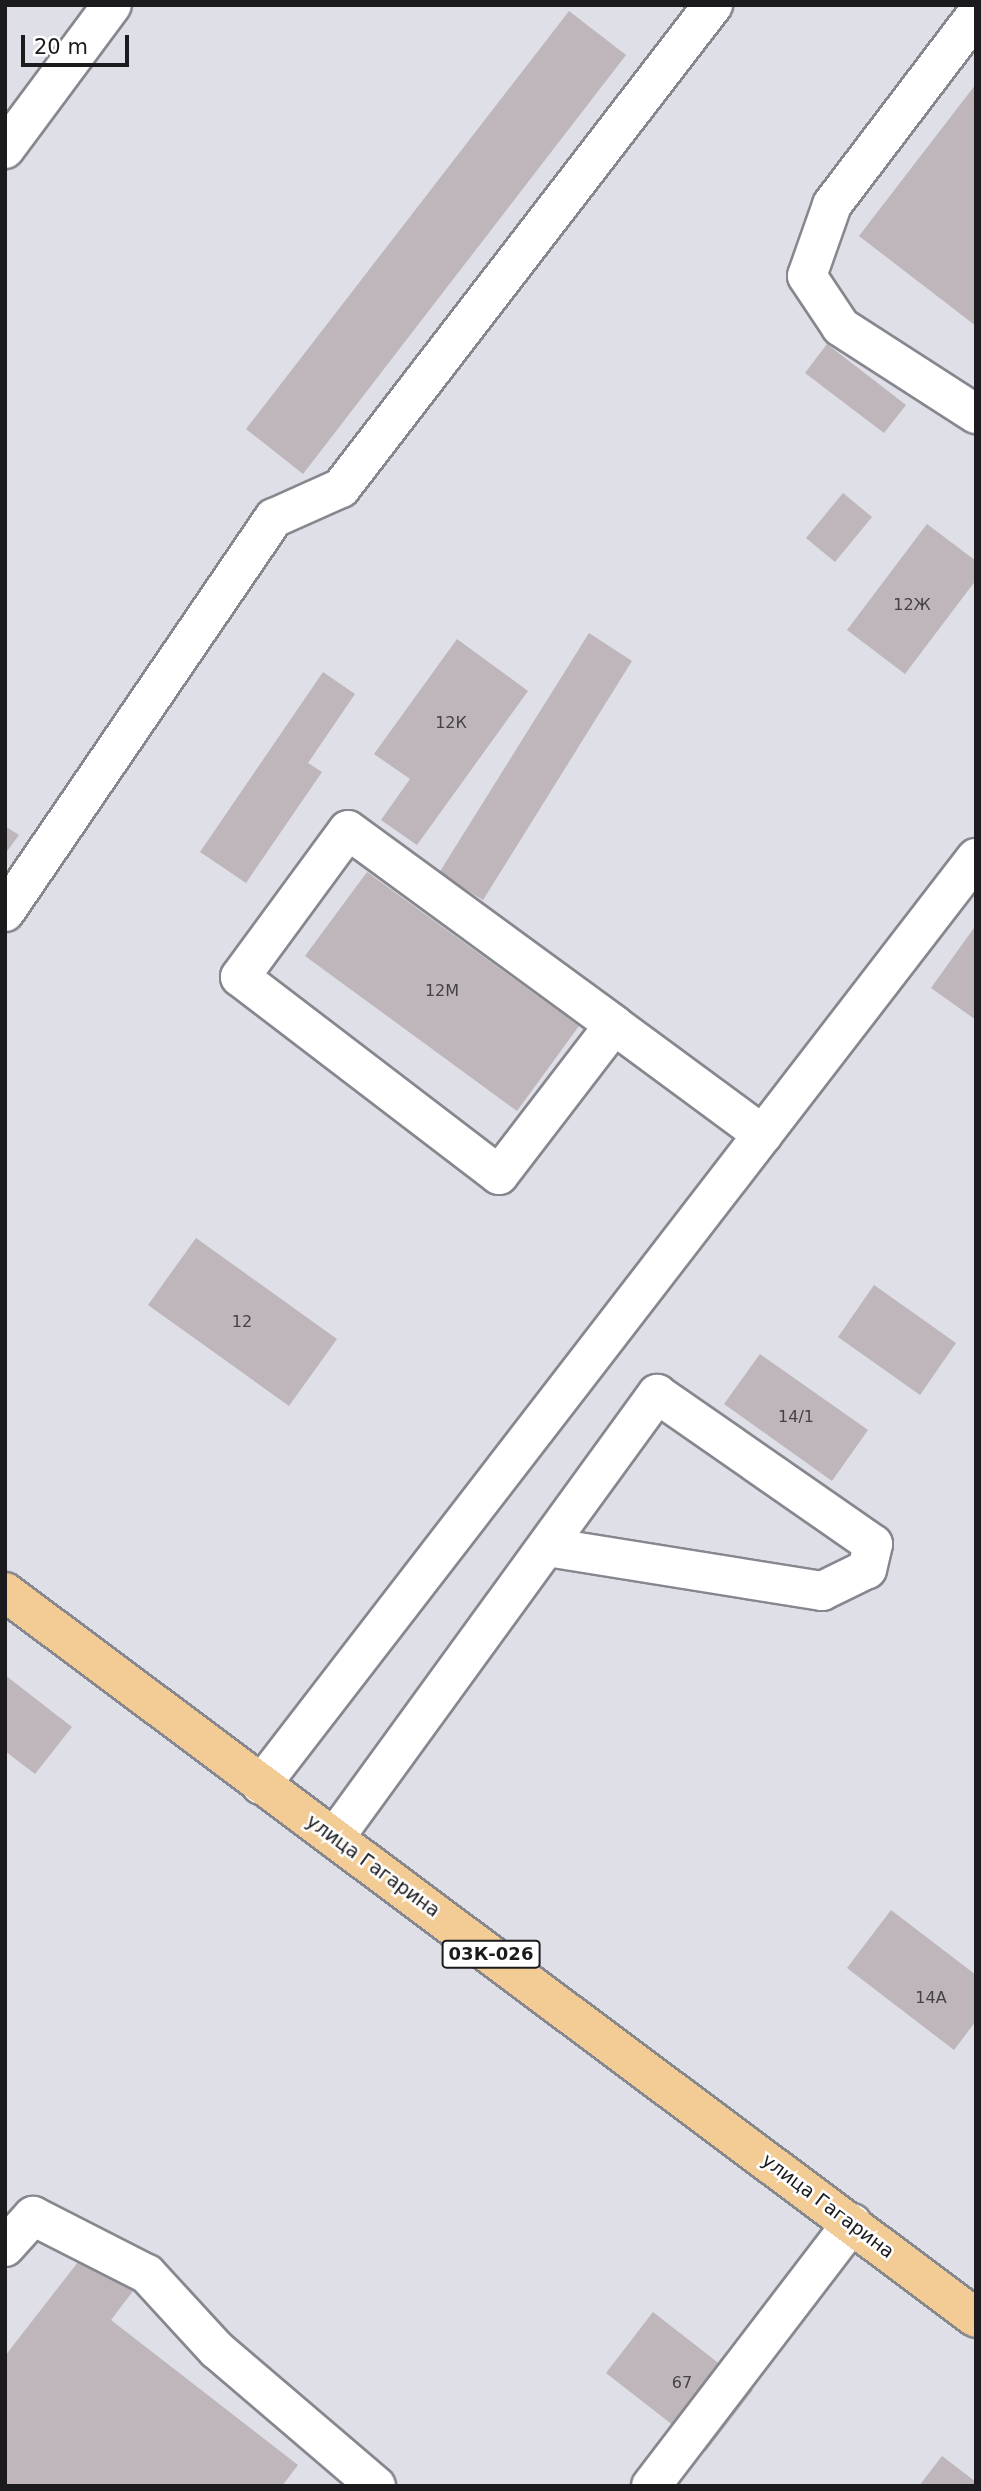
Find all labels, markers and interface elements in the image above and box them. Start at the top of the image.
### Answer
scale bar [24,21,133,65]
text: 20 m [34,35,88,59]
house number: 12Ж [893,595,931,615]
house number: 12К [435,713,467,733]
house number: 12М [425,981,459,1001]
house number: 12 [232,1312,252,1332]
house number: 14/1 [778,1407,814,1427]
street label: улица Гагарина [302,1810,444,1922]
road number: 03К-026 [440,1940,542,1968]
house number: 14А [915,1988,947,2008]
street label: улица Гагарина [757,2149,899,2263]
house number: 67 [672,2373,692,2393]

